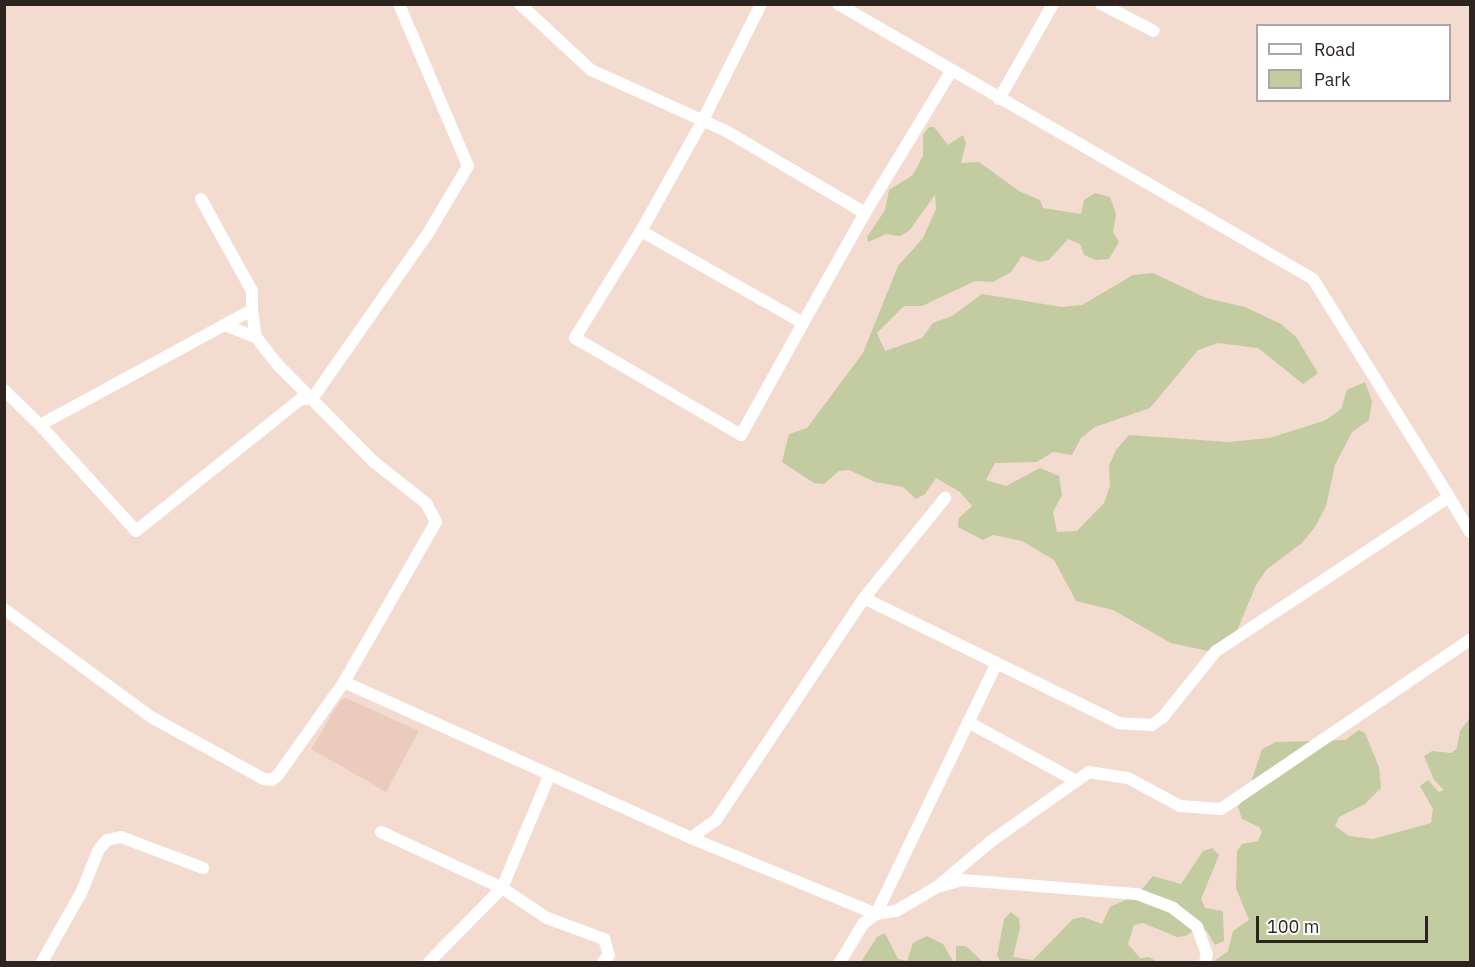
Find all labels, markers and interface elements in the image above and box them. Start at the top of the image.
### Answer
legend [1256,24,1451,102]
text: Road [1314,38,1355,61]
text: Park [1314,68,1350,91]
scale bar [1259,904,1432,942]
text: 100 m [1267,915,1319,938]

